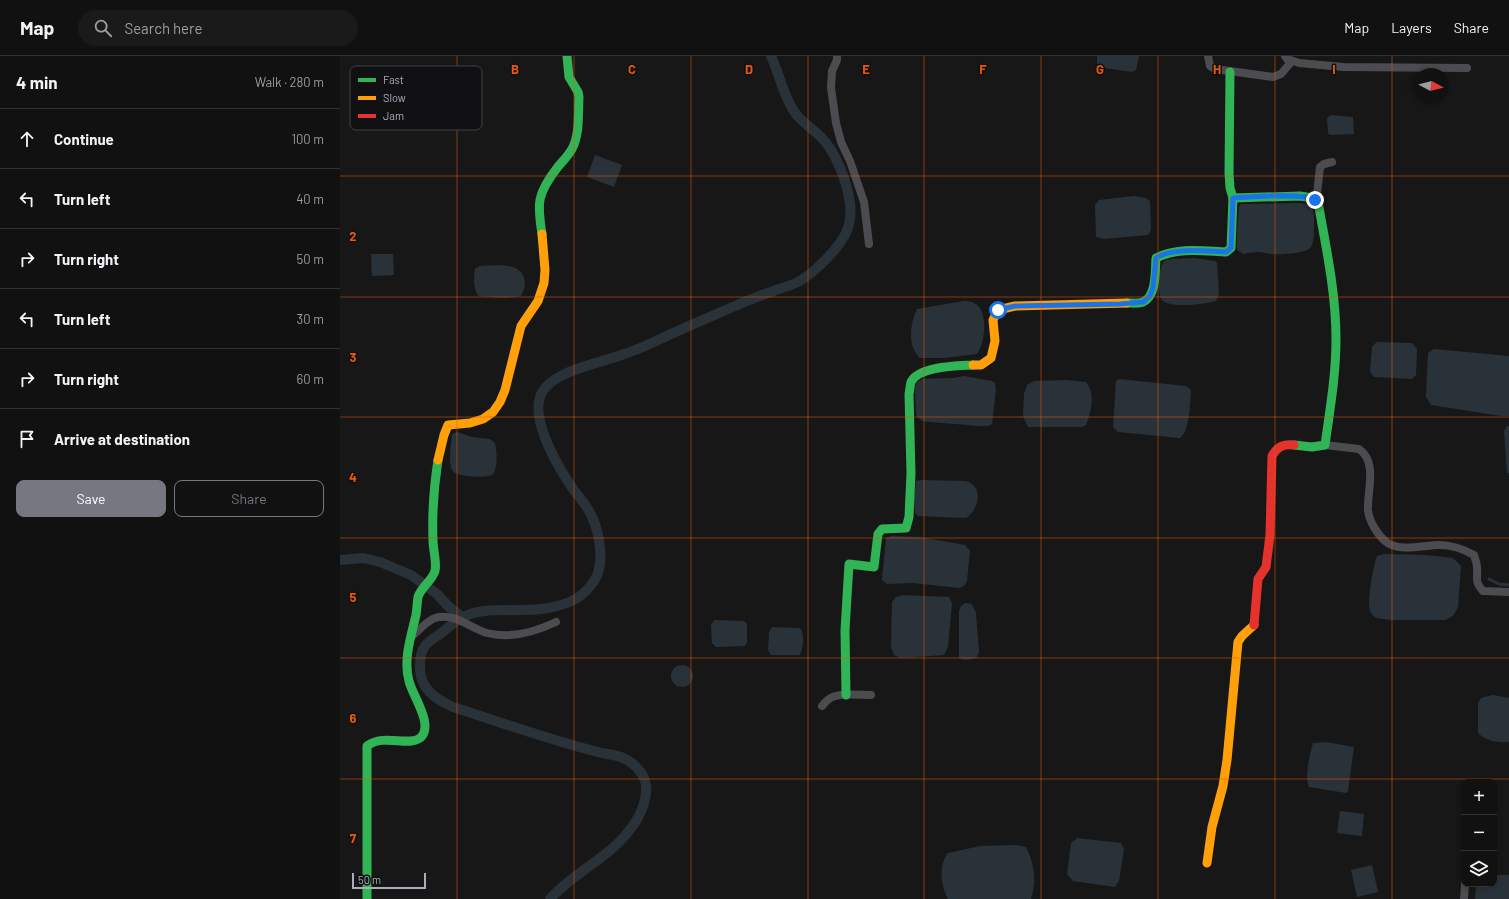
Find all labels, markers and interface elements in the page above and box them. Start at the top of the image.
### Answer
search box [78,10,358,46]
text: Map [20,16,54,39]
icon: search [92,17,114,39]
text: Search here [124,19,202,37]
text: Map [1344,19,1369,36]
text: Layers [1391,19,1432,36]
text: Share [1454,19,1489,36]
text: B [511,61,519,77]
text: C [628,61,636,77]
text: D [745,61,753,77]
text: E [862,61,870,77]
text: F [979,61,987,77]
text: G [1096,61,1104,77]
text: H [1213,61,1221,77]
text: I [1332,61,1336,77]
legend [350,66,482,130]
north arrow [1413,68,1449,104]
text: 4 min [16,72,58,92]
text: Fast [383,73,404,86]
text: Walk · 280 m [255,74,324,90]
text: Slow [383,91,406,104]
text: Jam [383,109,404,122]
icon: ahead [16,128,38,150]
text: Continue [54,130,114,148]
text: 100 m [291,131,324,147]
icon: left [16,188,38,210]
text: Turn left [54,190,110,208]
text: 40 m [296,191,324,207]
route end [1306,191,1324,209]
text: 2 [349,228,357,244]
icon: right [16,248,38,270]
text: Turn right [54,250,119,268]
text: 50 m [297,251,324,267]
route start [989,301,1007,319]
icon: left [16,308,38,330]
text: Turn left [54,310,110,328]
text: 30 m [297,311,324,327]
text: 3 [349,349,357,365]
icon: right [16,368,38,390]
text: Turn right [54,370,119,388]
text: 60 m [297,371,324,387]
icon: arrive [16,428,38,450]
text: Arrive at destination [54,430,190,448]
text: 4 [349,469,357,485]
button: Save [16,480,166,517]
button: Share [174,480,324,517]
text: 5 [349,589,357,605]
text: 6 [350,710,357,726]
map controls [1461,779,1497,887]
button: + [1461,779,1497,815]
button: − [1461,815,1497,851]
text: 7 [350,830,357,846]
button: layers [1461,851,1497,887]
scale bar [352,871,426,890]
text: 50 m [358,873,381,886]

